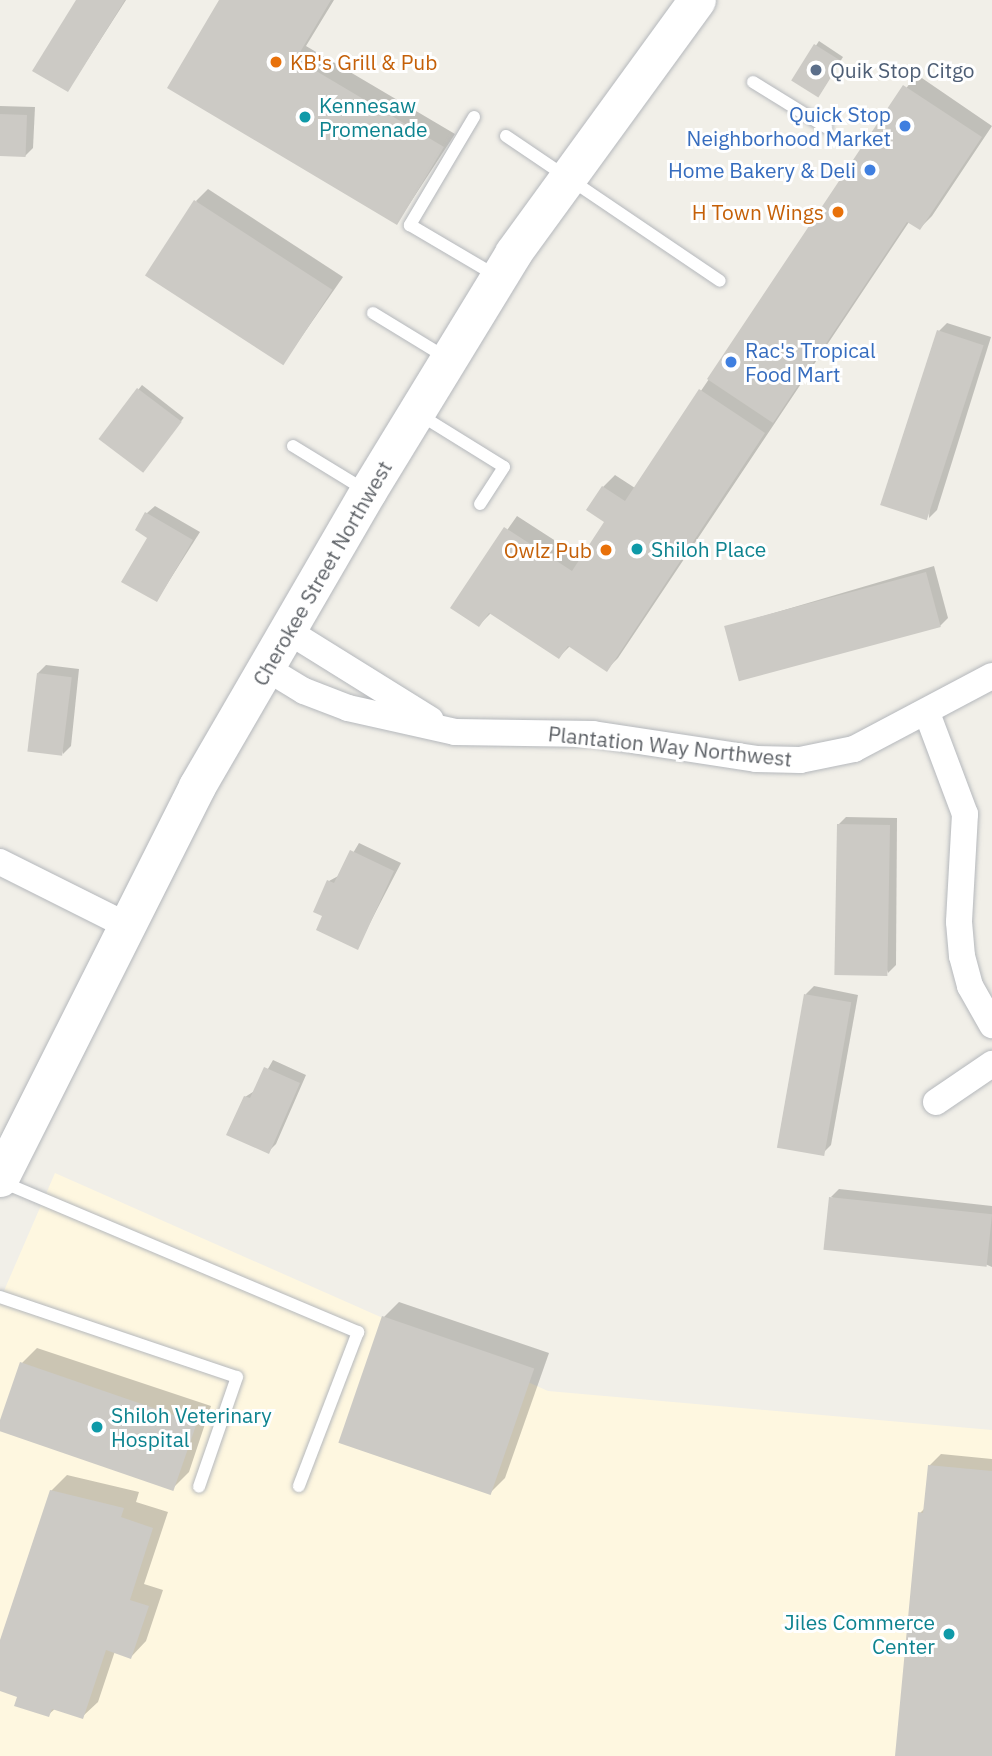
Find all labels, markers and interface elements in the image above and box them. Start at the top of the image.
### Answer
place label: KB's Grill & Pub [290,49,437,75]
marker: KB's Grill & Pub [268,54,284,70]
place label: Quik Stop Citgo [830,57,975,83]
marker: Quik Stop Citgo [808,62,824,78]
place label: Kennesaw Promenade [319,92,428,142]
place label: Quick Stop Neighborhood Market [687,101,891,151]
marker: Kennesaw Promenade [297,109,313,125]
marker: Quick Stop Neighborhood Market [897,118,913,134]
place label: Home Bakery & Deli [668,157,856,183]
marker: Home Bakery & Deli [862,162,878,178]
place label: H Town Wings [692,199,824,225]
marker: H Town Wings [830,204,846,220]
place label: Rac's Tropical Food Mart [745,337,876,387]
marker: Rac's Tropical Food Mart [723,354,739,370]
street label: Cherokee Street Northwest [247,456,397,690]
place label: Shiloh Place [651,536,766,562]
place label: Owlz Pub [504,537,592,563]
marker: Shiloh Place [629,541,645,557]
marker: Owlz Pub [598,542,614,558]
street label: Plantation Way Northwest [547,721,793,771]
place label: Shiloh Veterinary Hospital [111,1402,272,1452]
marker: Shiloh Veterinary Hospital [89,1419,105,1435]
place label: Jiles Commerce Center [784,1609,935,1659]
marker: Jiles Commerce Center [941,1626,957,1642]

